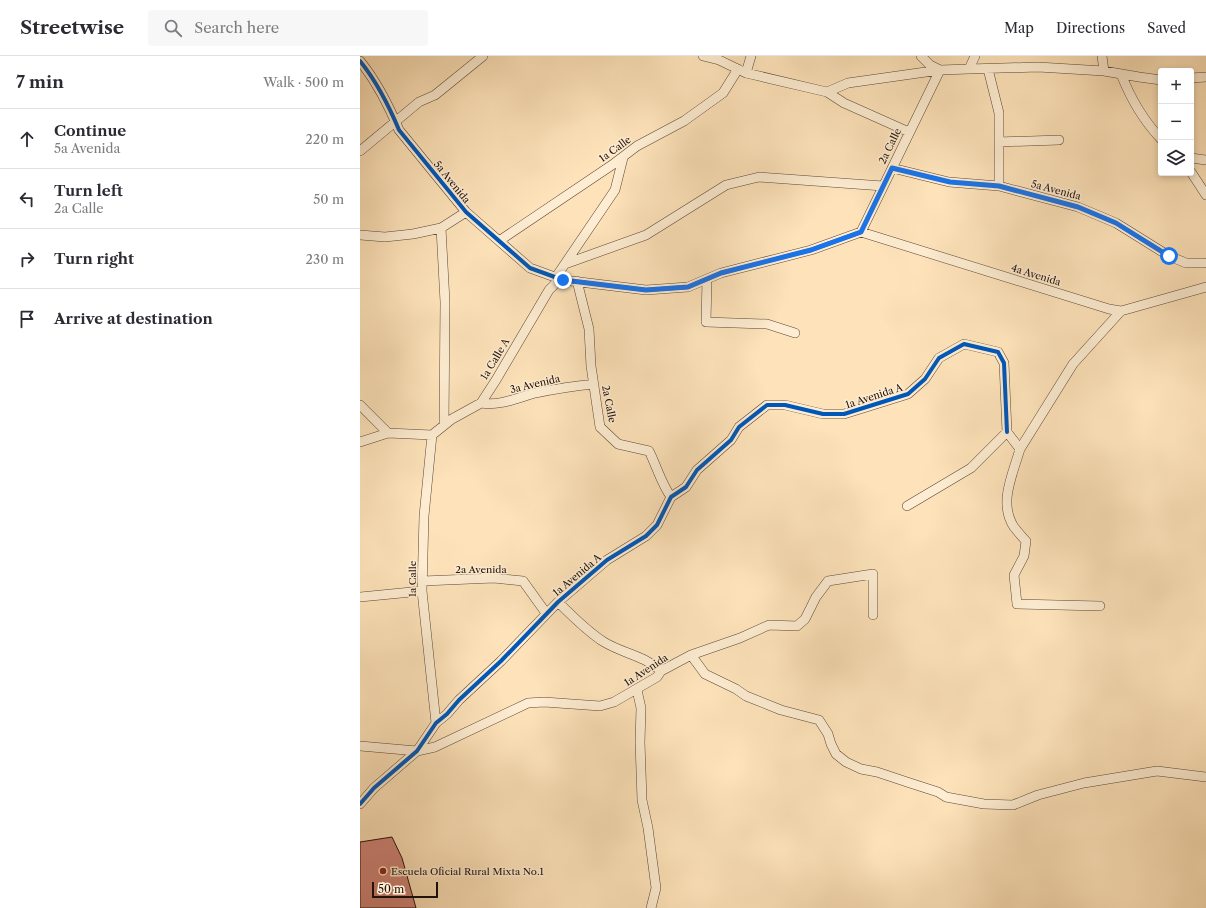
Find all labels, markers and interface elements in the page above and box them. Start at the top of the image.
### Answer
search box [148,10,428,46]
text: Streetwise [20,16,124,39]
icon: search [162,17,184,39]
text: Search here [194,18,279,37]
text: Map [1004,19,1034,37]
text: Directions [1056,19,1125,37]
text: Saved [1147,19,1186,37]
map controls [1158,68,1194,176]
button: + [1158,68,1194,104]
text: 7 min [16,72,64,92]
text: Walk · 500 m [263,74,344,90]
button: − [1158,104,1194,140]
text: Continue [54,121,126,140]
street label: 2a Calle [876,126,904,166]
icon: ahead [16,128,38,150]
text: 220 m [305,131,344,147]
street label: 1a Calle [596,133,634,165]
text: 5a Avenida [54,140,120,156]
button: layers [1158,140,1194,176]
street label: 5a Avenida [431,158,474,206]
street label: 5a Avenida [1030,177,1083,203]
text: Turn left [54,181,123,200]
icon: left [16,188,38,210]
text: 50 m [313,191,344,207]
text: 2a Calle [54,200,104,216]
route start [1160,247,1178,265]
icon: right [16,248,38,270]
text: Turn right [54,249,134,268]
text: 230 m [306,251,344,267]
street label: 4a Avenida [1010,261,1063,289]
route end [554,271,572,289]
icon: arrive [16,308,38,330]
text: Arrive at destination [54,309,213,328]
street label: 1a Calle A [478,335,513,382]
street label: 3a Avenida [509,372,562,396]
street label: 1a Avenida A [844,380,905,411]
street label: 2a Calle [599,384,619,424]
street label: 1a Avenida A [550,551,604,599]
street label: 1a Calle [406,560,419,597]
street label: 2a Avenida [455,563,507,576]
street label: 1a Avenida [622,651,671,689]
place label: Escuela Oficial Rural Mixta No.1 [391,865,545,878]
marker: Escuela Oficial Rural Mixta No.1 [378,866,388,876]
scale bar [372,880,438,899]
text: 50 m [378,882,404,896]

